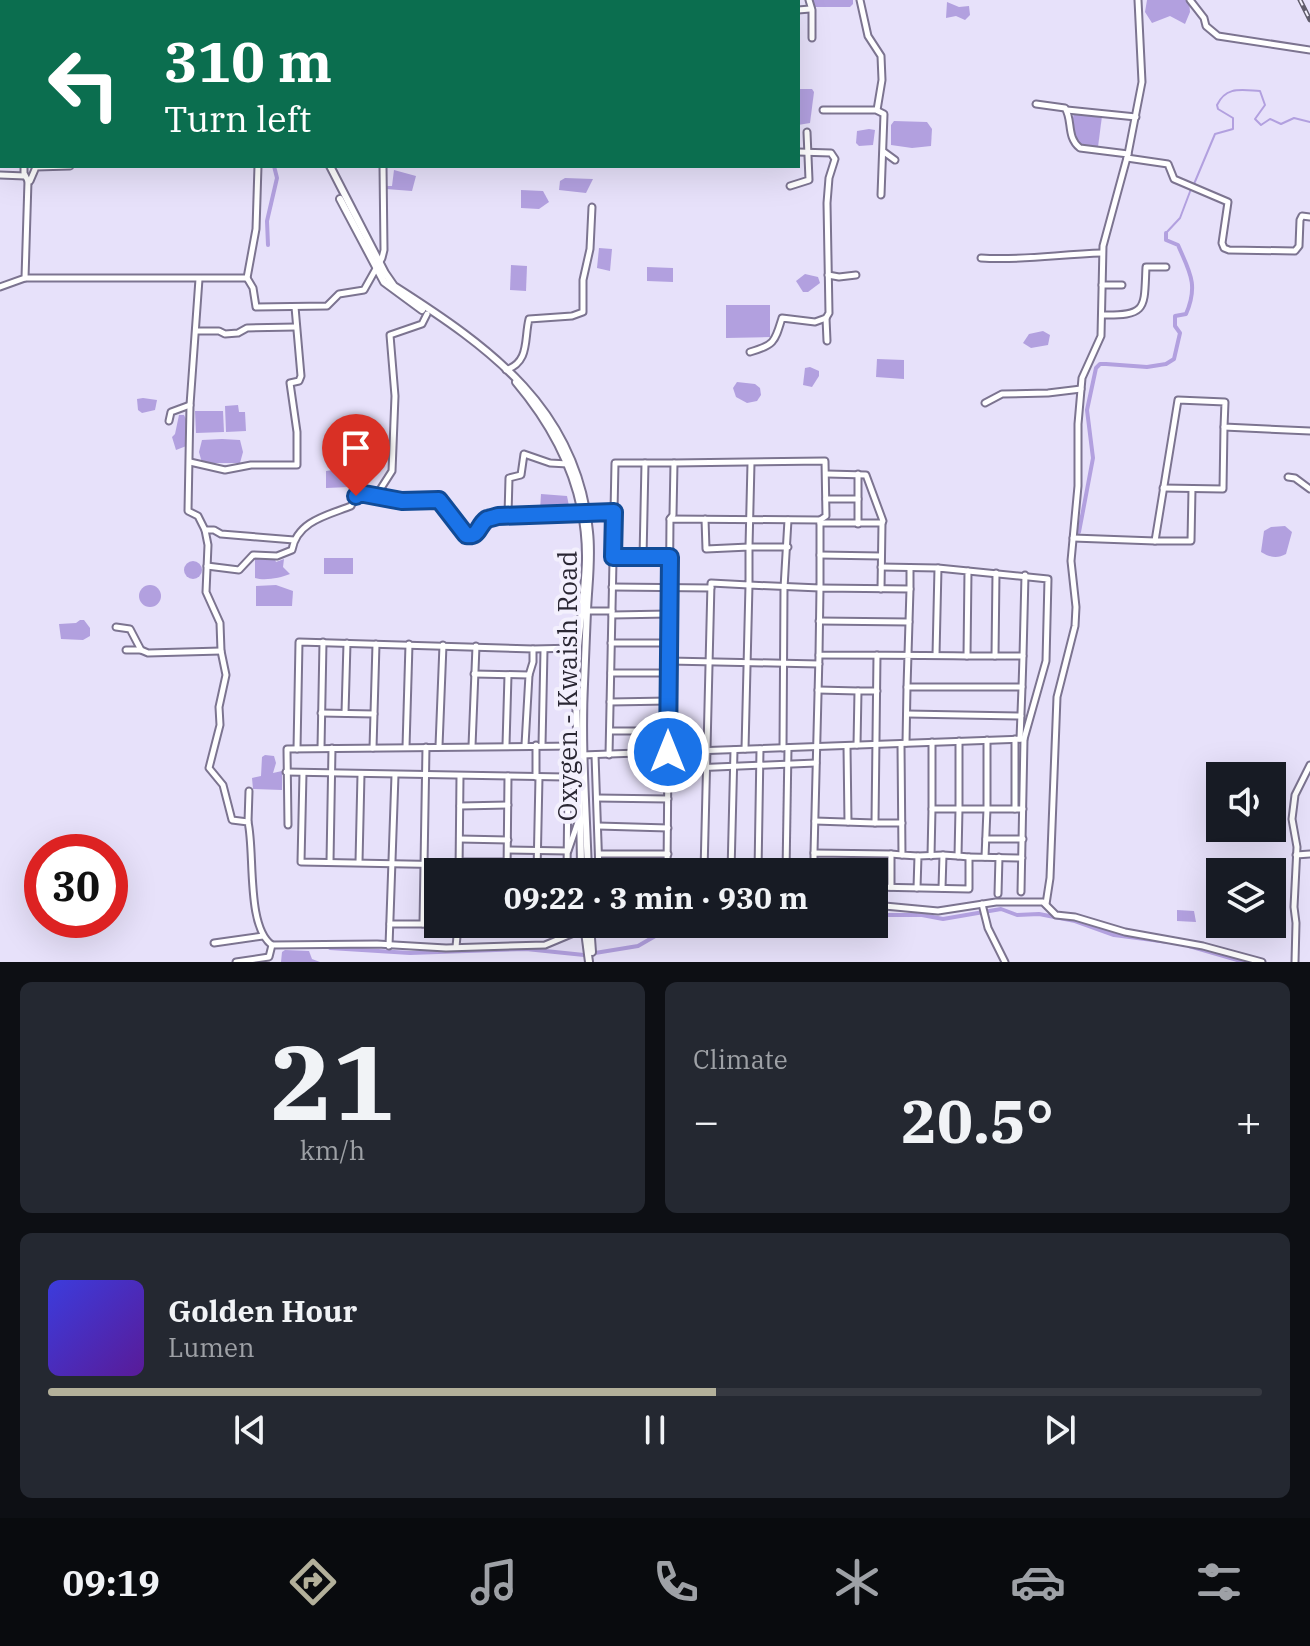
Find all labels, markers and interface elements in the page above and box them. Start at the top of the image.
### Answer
text: 310 m [164,25,332,97]
icon: left [32,32,136,136]
text: Turn left [164,95,311,142]
pin [322,414,390,496]
icon: arrive [334,426,378,470]
street label: Oxygen - Kwaish Road [550,551,584,821]
position arrow [626,710,710,794]
map controls [1206,762,1286,938]
button: sound [1206,762,1286,842]
speed limit sign: 30 [24,834,128,938]
button: layers [1206,858,1286,938]
text: 09:22 · 3 min · 930 m [504,878,808,917]
text: 21 [270,1013,395,1149]
text: Climate [693,1042,788,1076]
text: 20.5° [901,1081,1054,1160]
text: − [693,1092,719,1149]
text: + [1236,1092,1262,1149]
text: km/h [300,1133,365,1167]
text: Golden Hour [168,1291,357,1330]
text: Lumen [168,1330,255,1364]
icon: previous [228,1408,272,1452]
icon: pause [633,1408,677,1452]
icon: next [1038,1408,1082,1452]
icon: directions [285,1554,341,1610]
icon: music [466,1554,522,1610]
icon: phone [648,1554,704,1610]
icon: climate [829,1554,885,1610]
icon: car [1010,1554,1066,1610]
icon: filters [1191,1554,1247,1610]
text: 09:19 [63,1559,160,1606]

